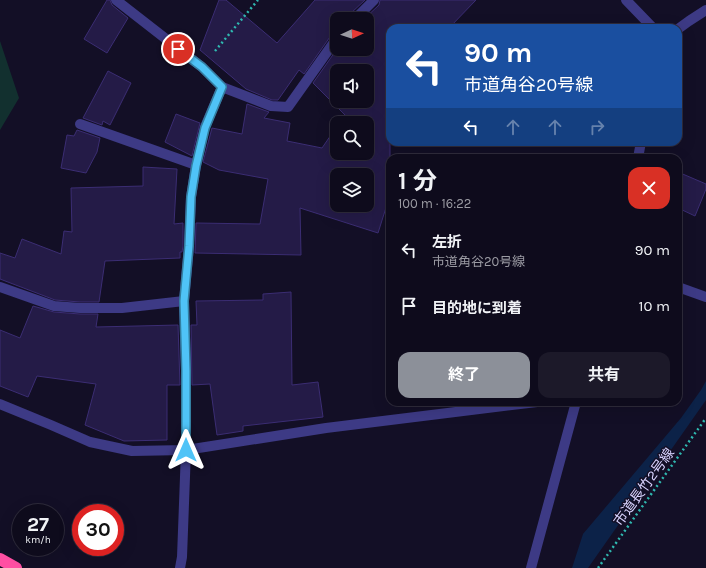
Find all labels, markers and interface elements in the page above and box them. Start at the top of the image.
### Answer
north arrow [330,12,374,56]
map controls [330,12,374,212]
pin [161,32,195,66]
text: 90 m [464,36,532,69]
icon: arrive [167,38,189,60]
icon: left [398,40,450,92]
button: sound [330,64,374,108]
text: 市道角谷20号線 [464,74,593,96]
button: search [330,116,374,160]
icon: left [460,116,482,138]
icon: ahead [502,116,524,138]
icon: ahead [544,116,566,138]
icon: right [586,116,608,138]
text: 1 分 [398,167,437,195]
button: close [628,167,670,209]
button: layers [330,168,374,212]
text: 100 m · 16:22 [398,196,471,211]
text: 左折 [432,233,462,251]
icon: left [398,239,420,261]
text: 90 m [635,241,670,259]
text: 市道角谷20号線 [432,254,525,269]
icon: arrive [398,295,420,317]
text: 10 m [639,297,670,315]
text: 目的地に到着 [432,299,522,317]
button: 終了 [398,352,530,398]
button: 共有 [538,352,670,398]
position arrow [165,429,207,471]
street label: 市道長竹2号線 [610,445,678,529]
speed limit sign: 30 [72,504,124,556]
text: 27 [27,513,49,536]
text: km/h [25,534,51,546]

